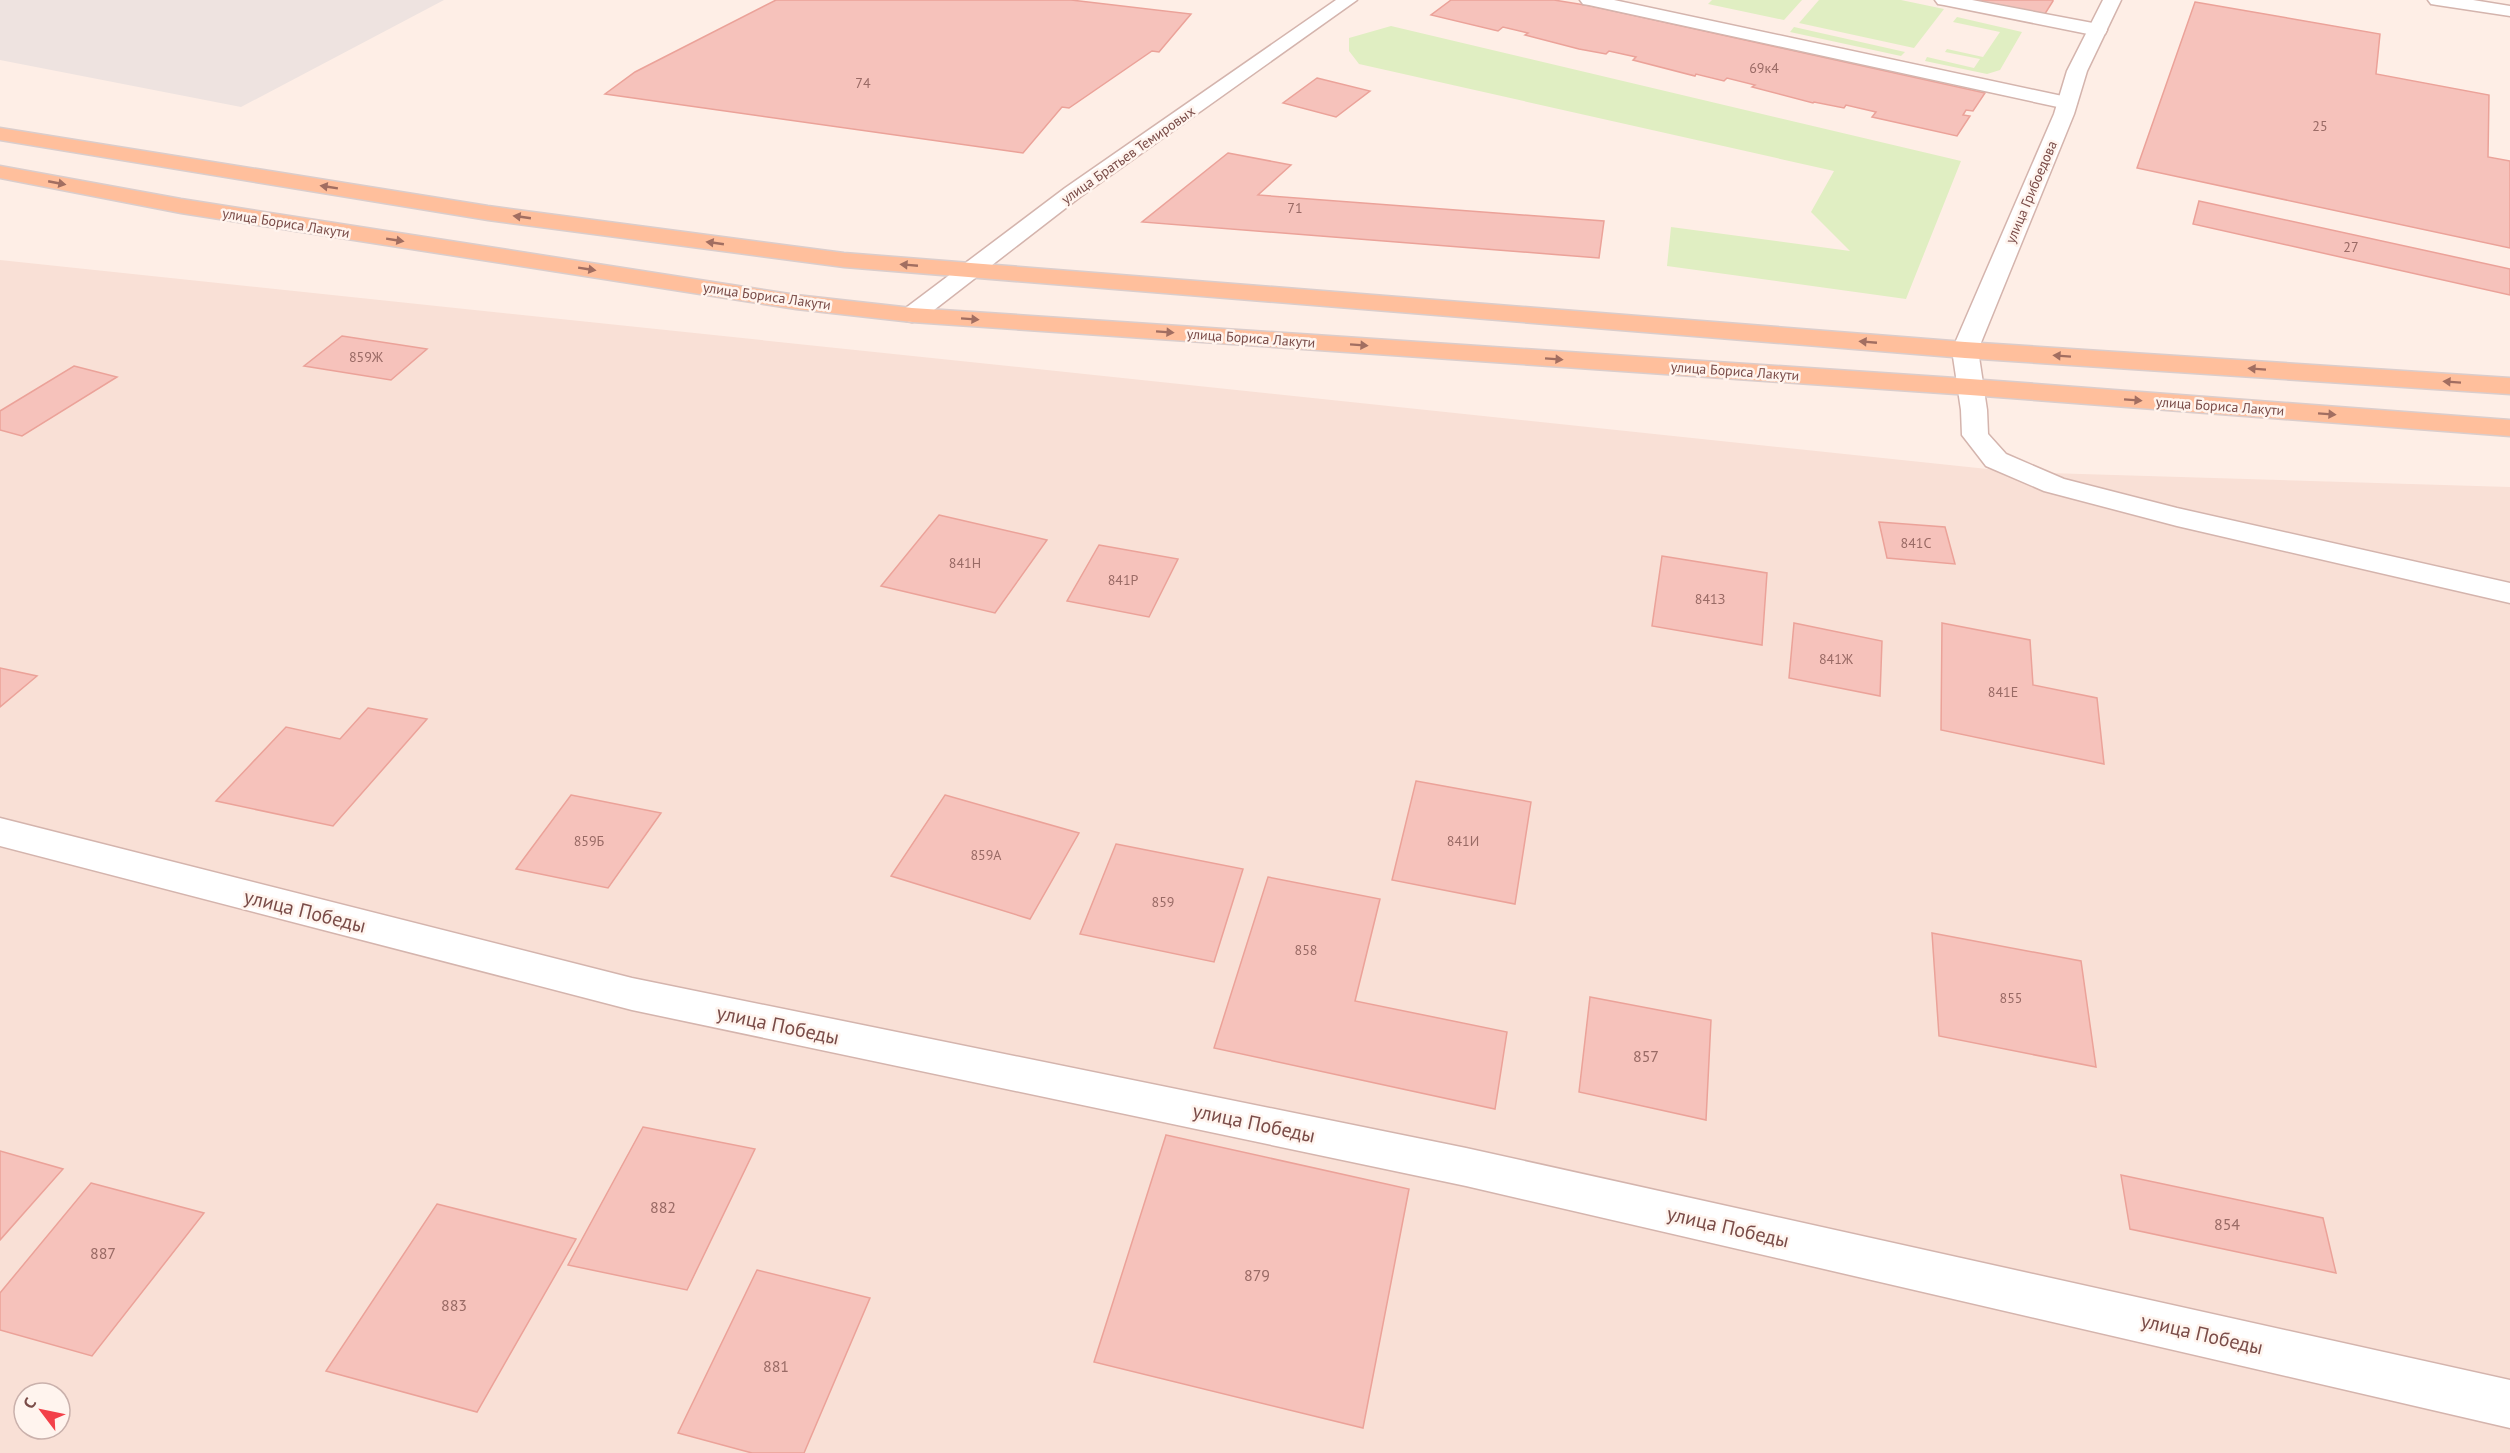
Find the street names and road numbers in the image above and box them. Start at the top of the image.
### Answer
street label: улица Братьев Темировых [1058,102,1198,208]
street label: улица Грибоедова [2001,138,2061,246]
street label: улица Бориса Лакути [221,204,351,242]
street label: улица Бориса Лакути [702,278,832,314]
street label: улица Бориса Лакути [1186,325,1316,351]
street label: улица Бориса Лакути [1670,358,1800,384]
street label: улица Бориса Лакути [2155,393,2285,419]
street label: улица Победы [241,883,369,939]
street label: улица Победы [714,999,842,1051]
street label: улица Победы [1190,1097,1318,1149]
street label: улица Победы [1664,1200,1792,1254]
street label: улица Победы [2138,1307,2266,1361]

